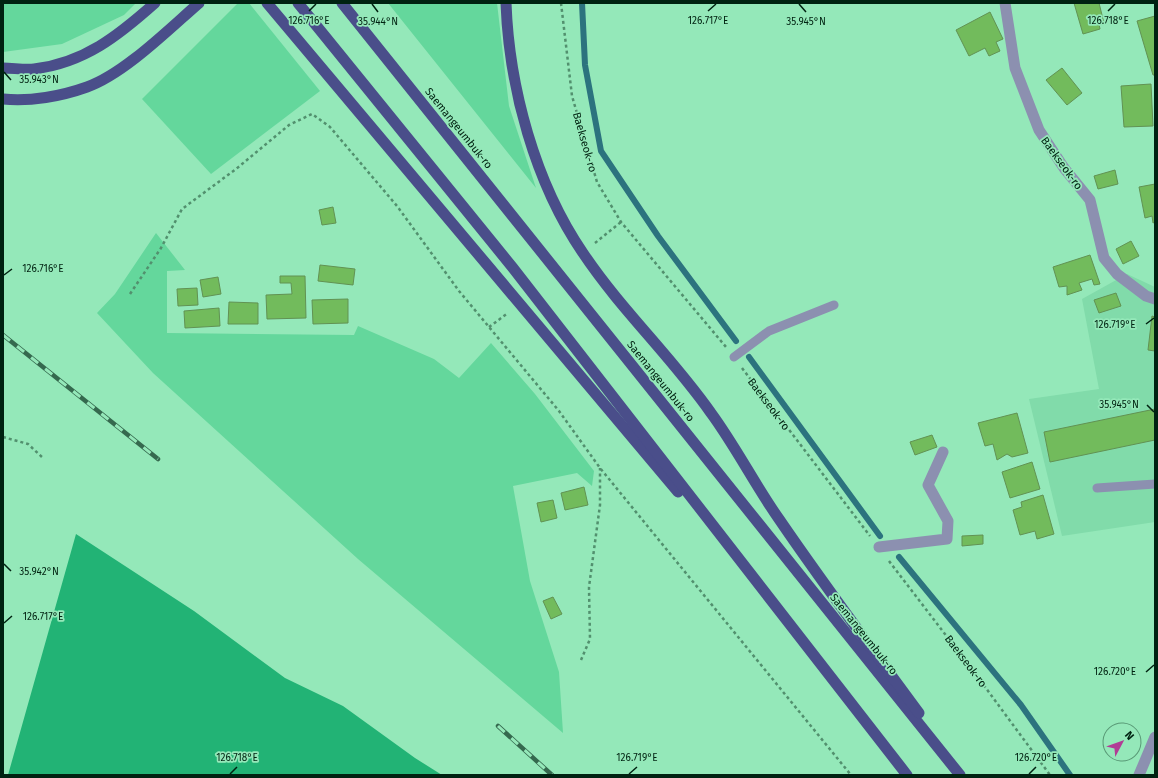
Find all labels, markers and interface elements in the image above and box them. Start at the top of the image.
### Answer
text: 126.716°E [288,15,330,27]
text: 126.717°E [688,15,728,27]
text: 126.718°E [1087,15,1129,27]
text: 35.944°N [358,16,398,28]
text: 35.945°N [786,16,826,28]
text: 35.943°N [19,74,59,86]
street label: Saemangeumbuk-ro [422,85,495,171]
street label: Baekseok-ro [570,111,599,174]
street label: Baekseok-ro [1038,134,1085,192]
text: 126.716°E [22,263,64,275]
text: 126.719°E [1094,319,1136,331]
street label: Saemangeumbuk-ro [624,338,697,424]
street label: Baekseok-ro [745,376,792,433]
text: 35.945°N [1099,399,1139,411]
text: 35.942°N [19,566,59,578]
street label: Saemangeumbuk-ro [827,591,900,677]
text: 126.717°E [23,611,63,623]
street label: Baekseok-ro [942,633,989,690]
text: 126.720°E [1094,666,1136,678]
north arrow [1102,722,1142,762]
text: N [1122,729,1136,743]
text: 126.718°E [216,752,258,764]
text: 126.719°E [616,752,658,764]
text: 126.720°E [1015,752,1057,764]

